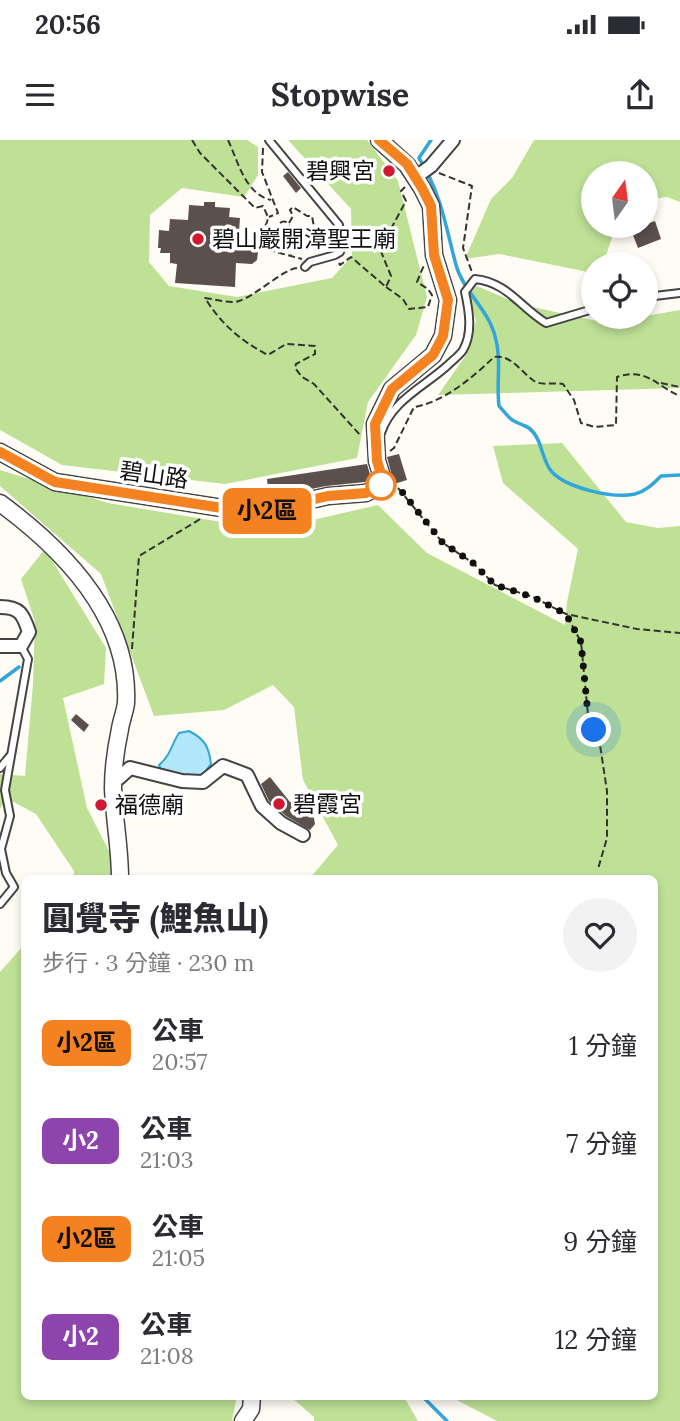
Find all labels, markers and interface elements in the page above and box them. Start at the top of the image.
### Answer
text: 20:56 [35,8,101,41]
text: Stopwise [271,74,409,115]
icon: menu [21,76,59,114]
icon: share [621,76,659,114]
place label: 碧興宮 [306,156,375,185]
north arrow [581,161,658,238]
map controls [581,161,658,329]
marker: 碧興宮 [381,163,397,179]
place label: 碧山巖開漳聖王廟 [212,224,396,253]
marker: 碧山巖開漳聖王廟 [190,231,206,247]
button: locate [581,252,658,329]
street label: 碧山路 [118,455,190,494]
unlabelled marker [366,470,396,500]
line badge: 小2區 [227,488,307,534]
text: 小2區 [237,495,297,526]
your location [576,712,611,747]
place label: 碧霞宮 [293,789,362,818]
place label: 福德廟 [115,790,184,819]
marker: 碧霞宮 [271,796,287,812]
marker: 福德廟 [93,797,109,813]
text: 圓覺寺 (鯉魚山) [42,897,268,939]
button: heart [563,898,637,972]
text: 步行 · 3 分鐘 · 230 m [42,948,254,977]
text: 公車 [152,1014,204,1047]
text: 小2區 [56,1027,117,1058]
text: 1 分鐘 [569,1029,637,1062]
text: 20:57 [152,1047,207,1076]
text: 公車 [140,1112,192,1145]
text: 小2 [62,1125,99,1156]
text: 7 分鐘 [566,1127,637,1160]
text: 21:03 [140,1145,194,1174]
text: 公車 [152,1210,204,1243]
text: 小2區 [56,1223,117,1254]
text: 9 分鐘 [563,1225,637,1258]
text: 21:05 [152,1243,205,1272]
text: 公車 [140,1308,192,1341]
text: 小2 [62,1321,99,1352]
text: 12 分鐘 [555,1323,637,1356]
text: 21:08 [140,1341,194,1370]

